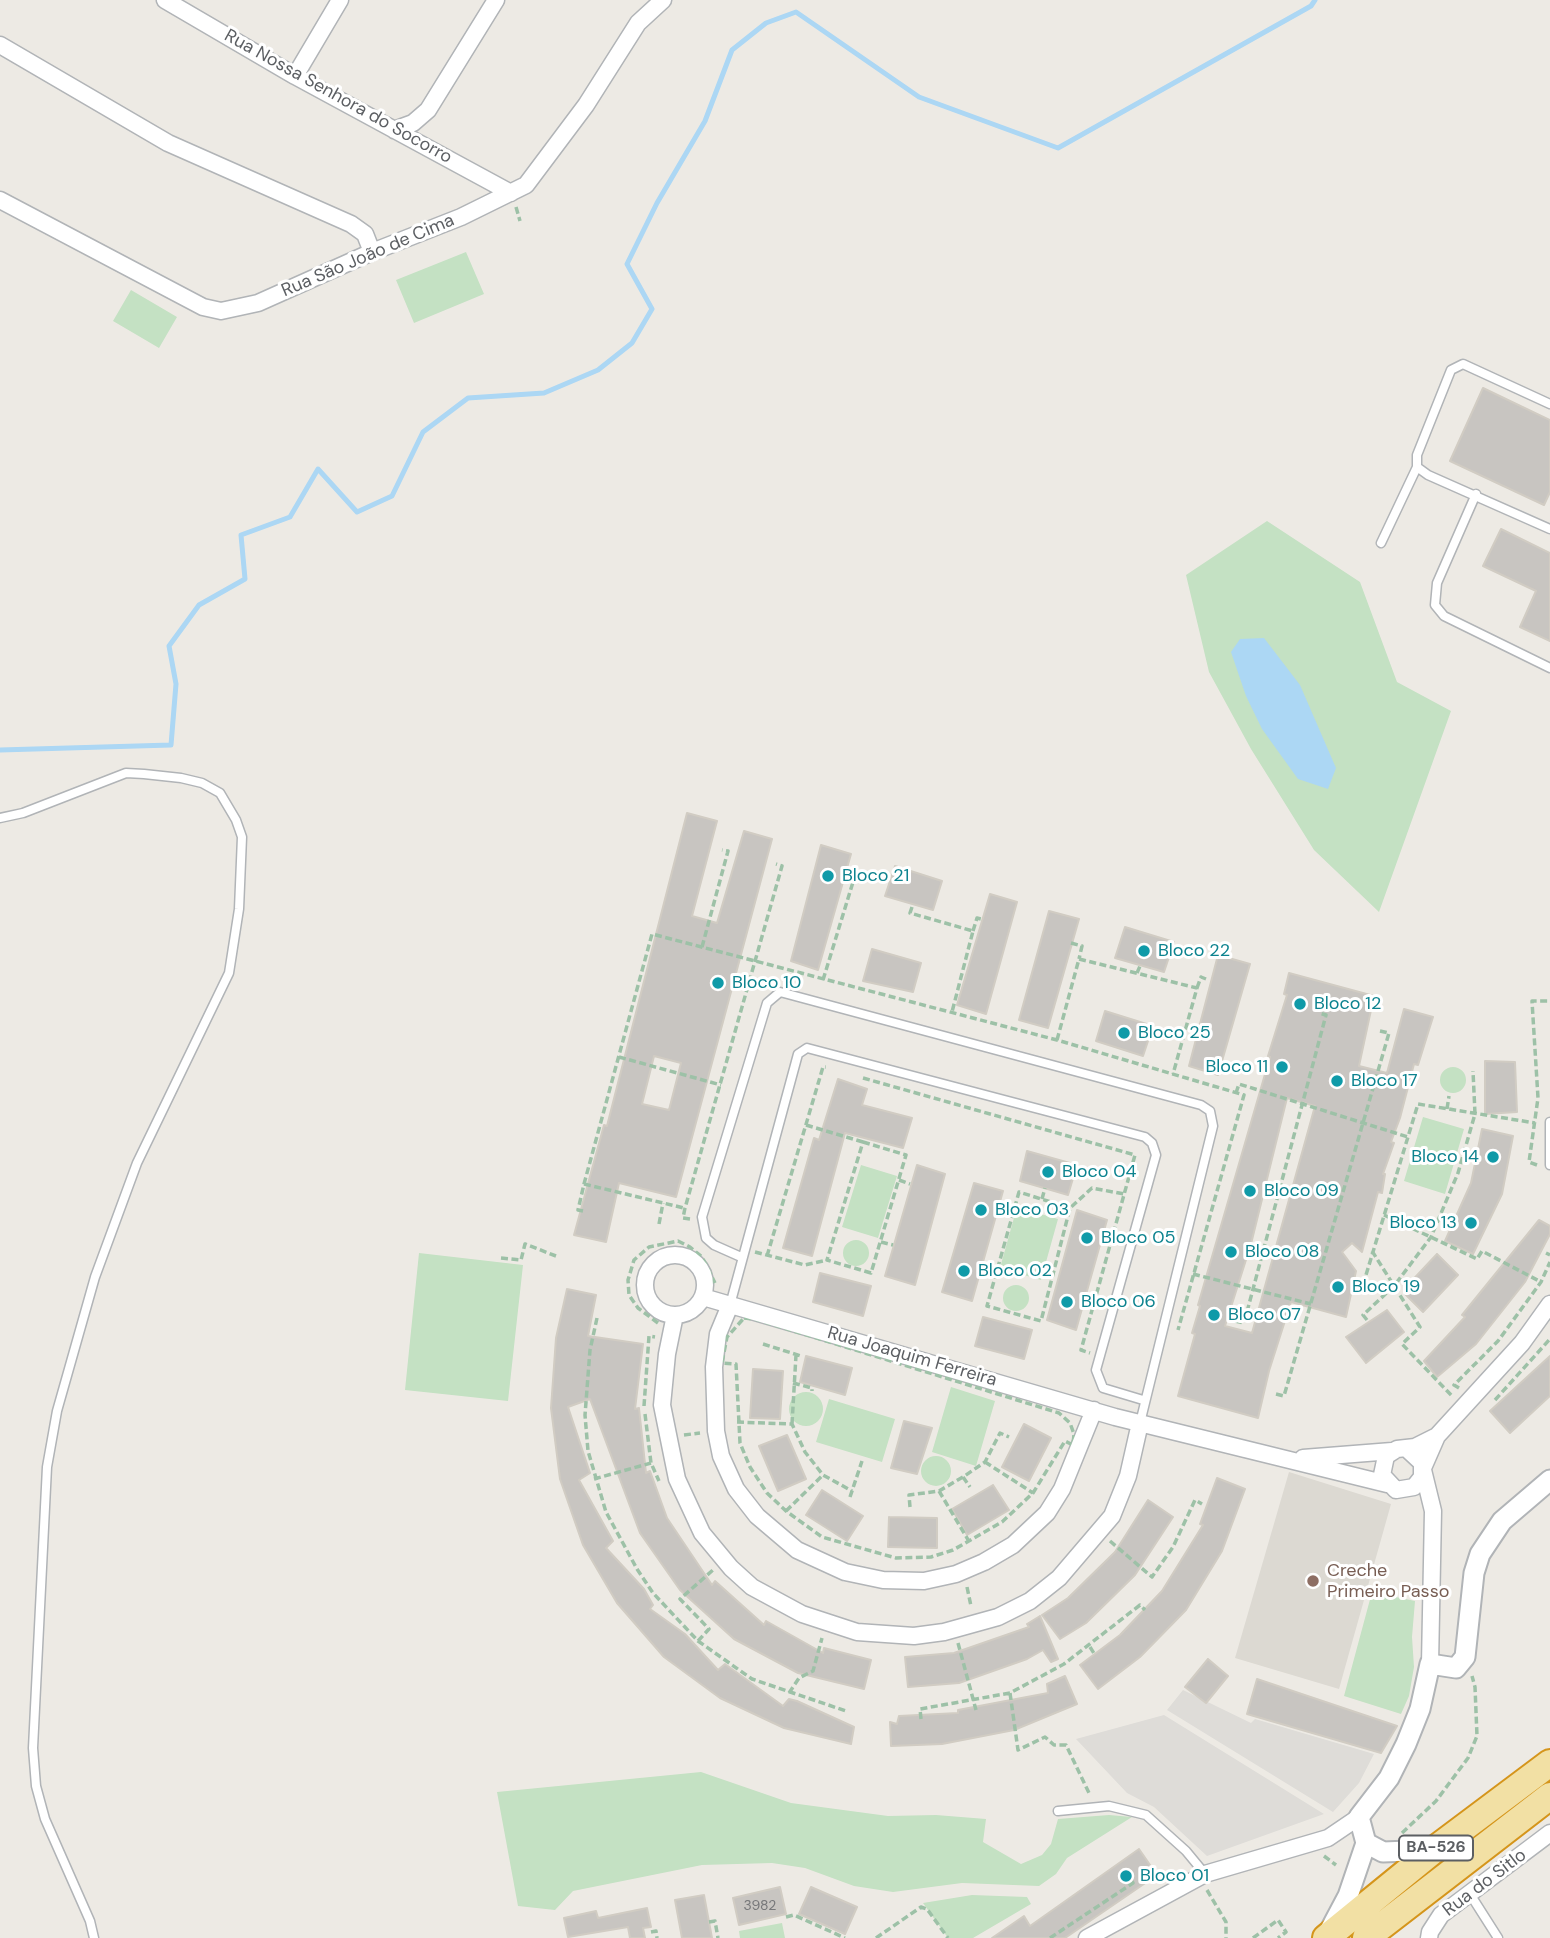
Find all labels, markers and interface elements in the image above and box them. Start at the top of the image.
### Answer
street label: Rua Nossa Senhora do Socorro [220,25,456,169]
street label: Rua São João de Cima [278,210,458,302]
place label: Bloco 21 [842,865,909,887]
marker: Bloco 21 [820,868,836,884]
place label: Bloco 22 [1158,940,1230,962]
marker: Bloco 22 [1136,943,1152,959]
place label: Bloco 10 [732,972,801,994]
marker: Bloco 10 [710,975,726,991]
place label: Bloco 12 [1314,993,1381,1015]
marker: Bloco 12 [1292,996,1308,1012]
place label: Bloco 25 [1138,1022,1211,1044]
marker: Bloco 25 [1116,1025,1132,1041]
place label: Bloco 11 [1205,1056,1268,1078]
marker: Bloco 11 [1274,1059,1290,1075]
place label: Bloco 17 [1351,1070,1418,1092]
marker: Bloco 17 [1329,1073,1345,1089]
place label: Bloco 14 [1411,1146,1479,1168]
marker: Bloco 14 [1485,1149,1501,1165]
place label: Bloco 04 [1062,1161,1137,1183]
marker: Bloco 04 [1040,1164,1056,1180]
place label: Bloco 09 [1264,1180,1339,1202]
marker: Bloco 09 [1242,1183,1258,1199]
place label: Bloco 03 [995,1199,1069,1221]
marker: Bloco 03 [973,1202,989,1218]
place label: Bloco 13 [1389,1212,1457,1234]
marker: Bloco 13 [1463,1215,1479,1231]
place label: Bloco 05 [1101,1227,1176,1249]
marker: Bloco 05 [1079,1230,1095,1246]
place label: Bloco 08 [1245,1241,1320,1263]
marker: Bloco 08 [1223,1244,1239,1260]
place label: Bloco 02 [978,1260,1052,1282]
marker: Bloco 02 [956,1263,972,1279]
place label: Bloco 19 [1352,1276,1420,1298]
marker: Bloco 19 [1330,1279,1346,1295]
place label: Bloco 06 [1081,1291,1156,1313]
marker: Bloco 06 [1059,1294,1075,1310]
place label: Bloco 07 [1228,1304,1301,1326]
marker: Bloco 07 [1206,1307,1222,1323]
street label: Rua Joaquim Ferreira [825,1322,999,1392]
place label: Creche Primeiro Passo [1327,1560,1449,1602]
marker: Creche Primeiro Passo [1305,1573,1321,1589]
road number: BA-526 [1399,1836,1473,1860]
street label: Rua do Sitlo [1439,1845,1531,1921]
place label: Bloco 01 [1140,1865,1209,1887]
marker: Bloco 01 [1118,1868,1134,1884]
house number: 3982 [744,1898,776,1914]

